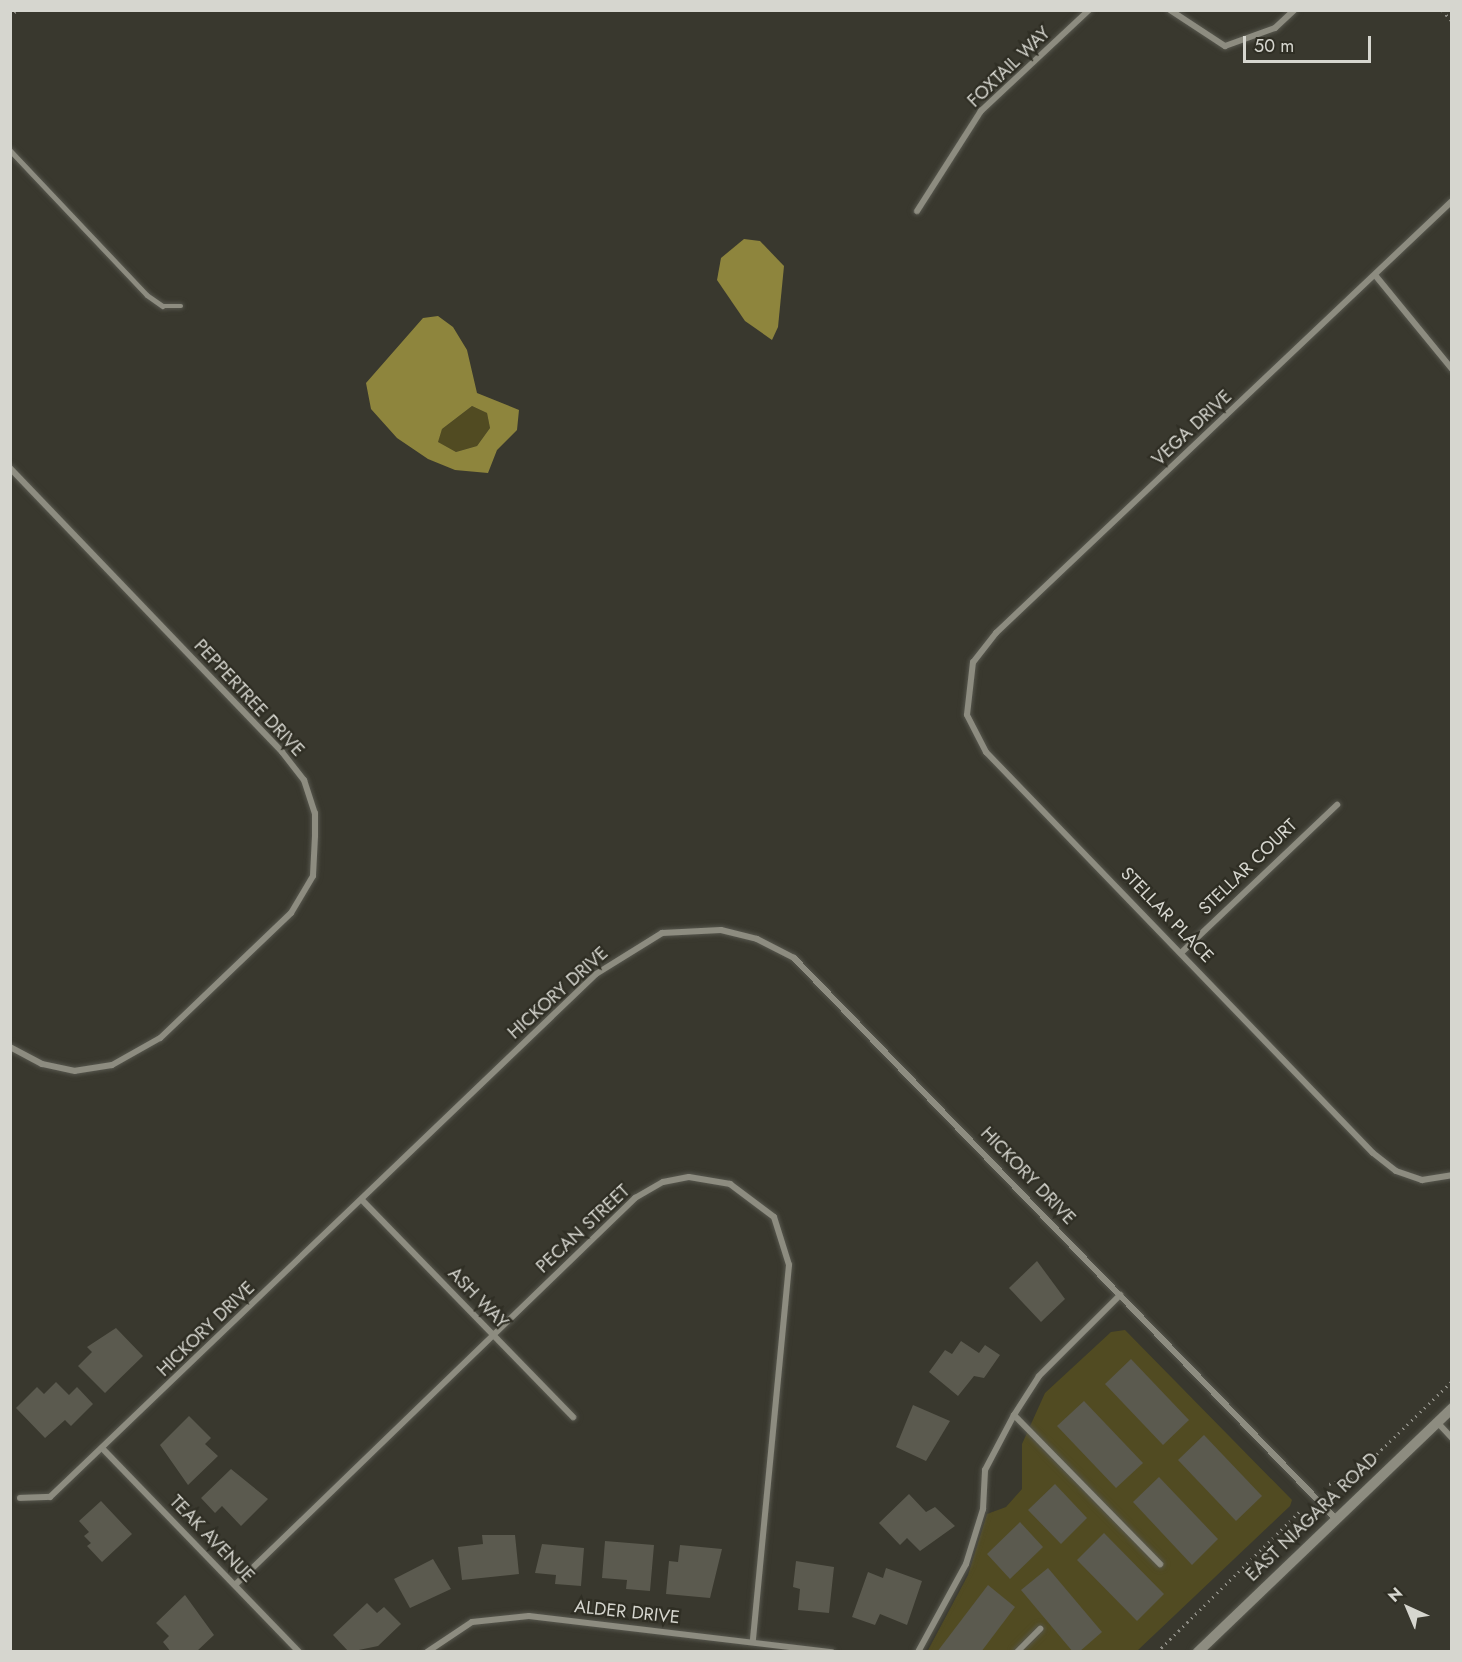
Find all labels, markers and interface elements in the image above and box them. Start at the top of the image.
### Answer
street label: FOXTAIL WAY [963,22,1055,112]
scale bar [1246,24,1374,62]
text: 50 m [1254,33,1294,59]
street label: VEGA DRIVE [1148,386,1236,470]
street label: PEPPERTREE DRIVE [189,635,309,761]
street label: STELLAR COURT [1194,815,1302,919]
street label: STELLAR PLACE [1116,863,1218,967]
street label: HICKORY DRIVE [504,942,612,1044]
street label: HICKORY DRIVE [976,1123,1080,1229]
street label: PECAN STREET [532,1180,634,1278]
street label: ASH WAY [444,1263,512,1333]
street label: HICKORY DRIVE [153,1277,259,1381]
street label: EAST NIAGARA ROAD [1241,1448,1383,1586]
street label: TEAK AVENUE [165,1491,259,1587]
north arrow [1378,1578,1438,1638]
text: N [1383,1582,1408,1607]
street label: ALDER DRIVE [573,1596,681,1628]

